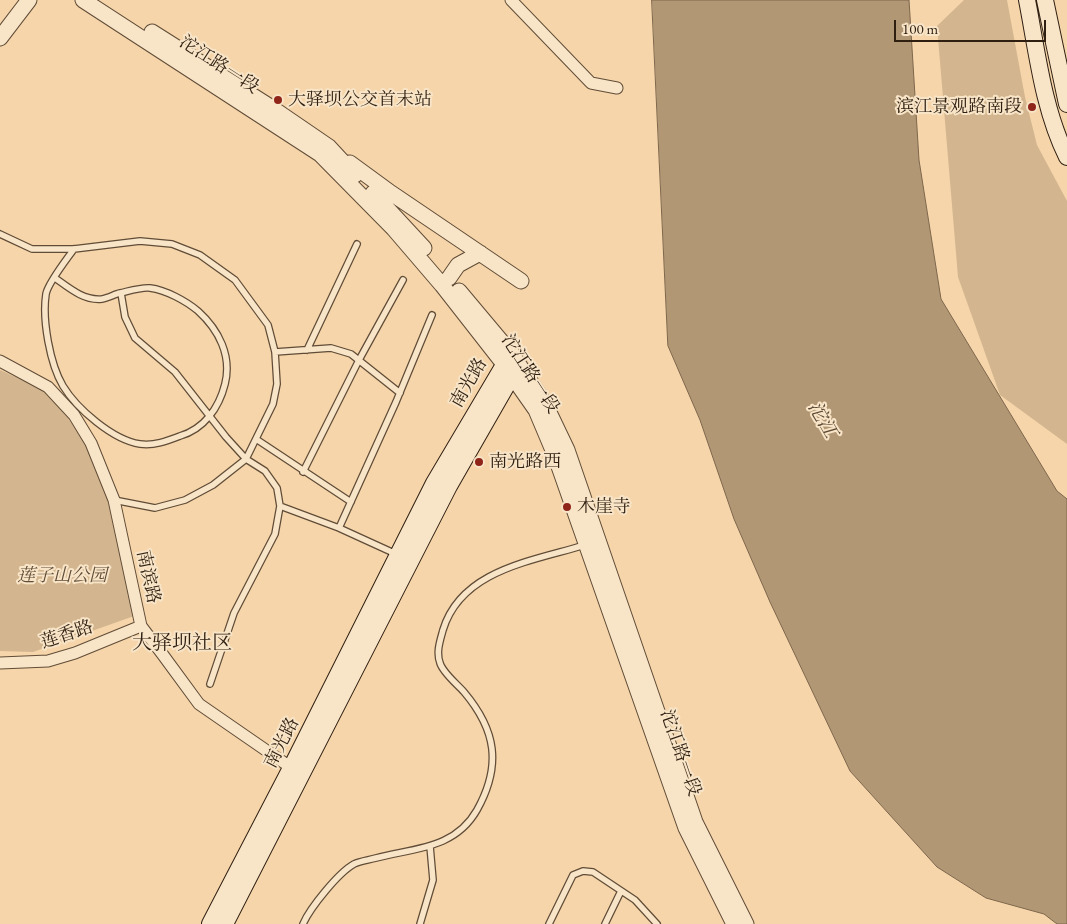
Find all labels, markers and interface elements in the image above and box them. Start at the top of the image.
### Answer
scale bar [897,10,1050,42]
text: 100 m [902,19,938,38]
street label: 沱江路一段 [175,31,263,99]
place label: 大驿坝公交首末站 [288,89,432,111]
marker: 大驿坝公交首末站 [272,94,284,106]
place label: 滨江景观路南段 [896,96,1022,118]
marker: 滨江景观路南段 [1026,101,1038,113]
street label: 沱江路一段 [496,330,564,418]
street label: 南光路 [446,354,492,412]
water label: 沱江 [803,398,841,442]
place label: 南光路西 [489,451,561,473]
marker: 南光路西 [473,456,485,468]
place label: 木崖寺 [577,496,631,518]
marker: 木崖寺 [561,501,573,513]
street label: 南滨路 [132,548,164,606]
park label: 莲子山公园 [17,565,107,587]
street label: 莲香路 [38,616,96,654]
district label: 大驿坝社区 [132,632,232,656]
street label: 沱江路一段 [655,707,705,799]
street label: 南光路 [260,714,304,772]

